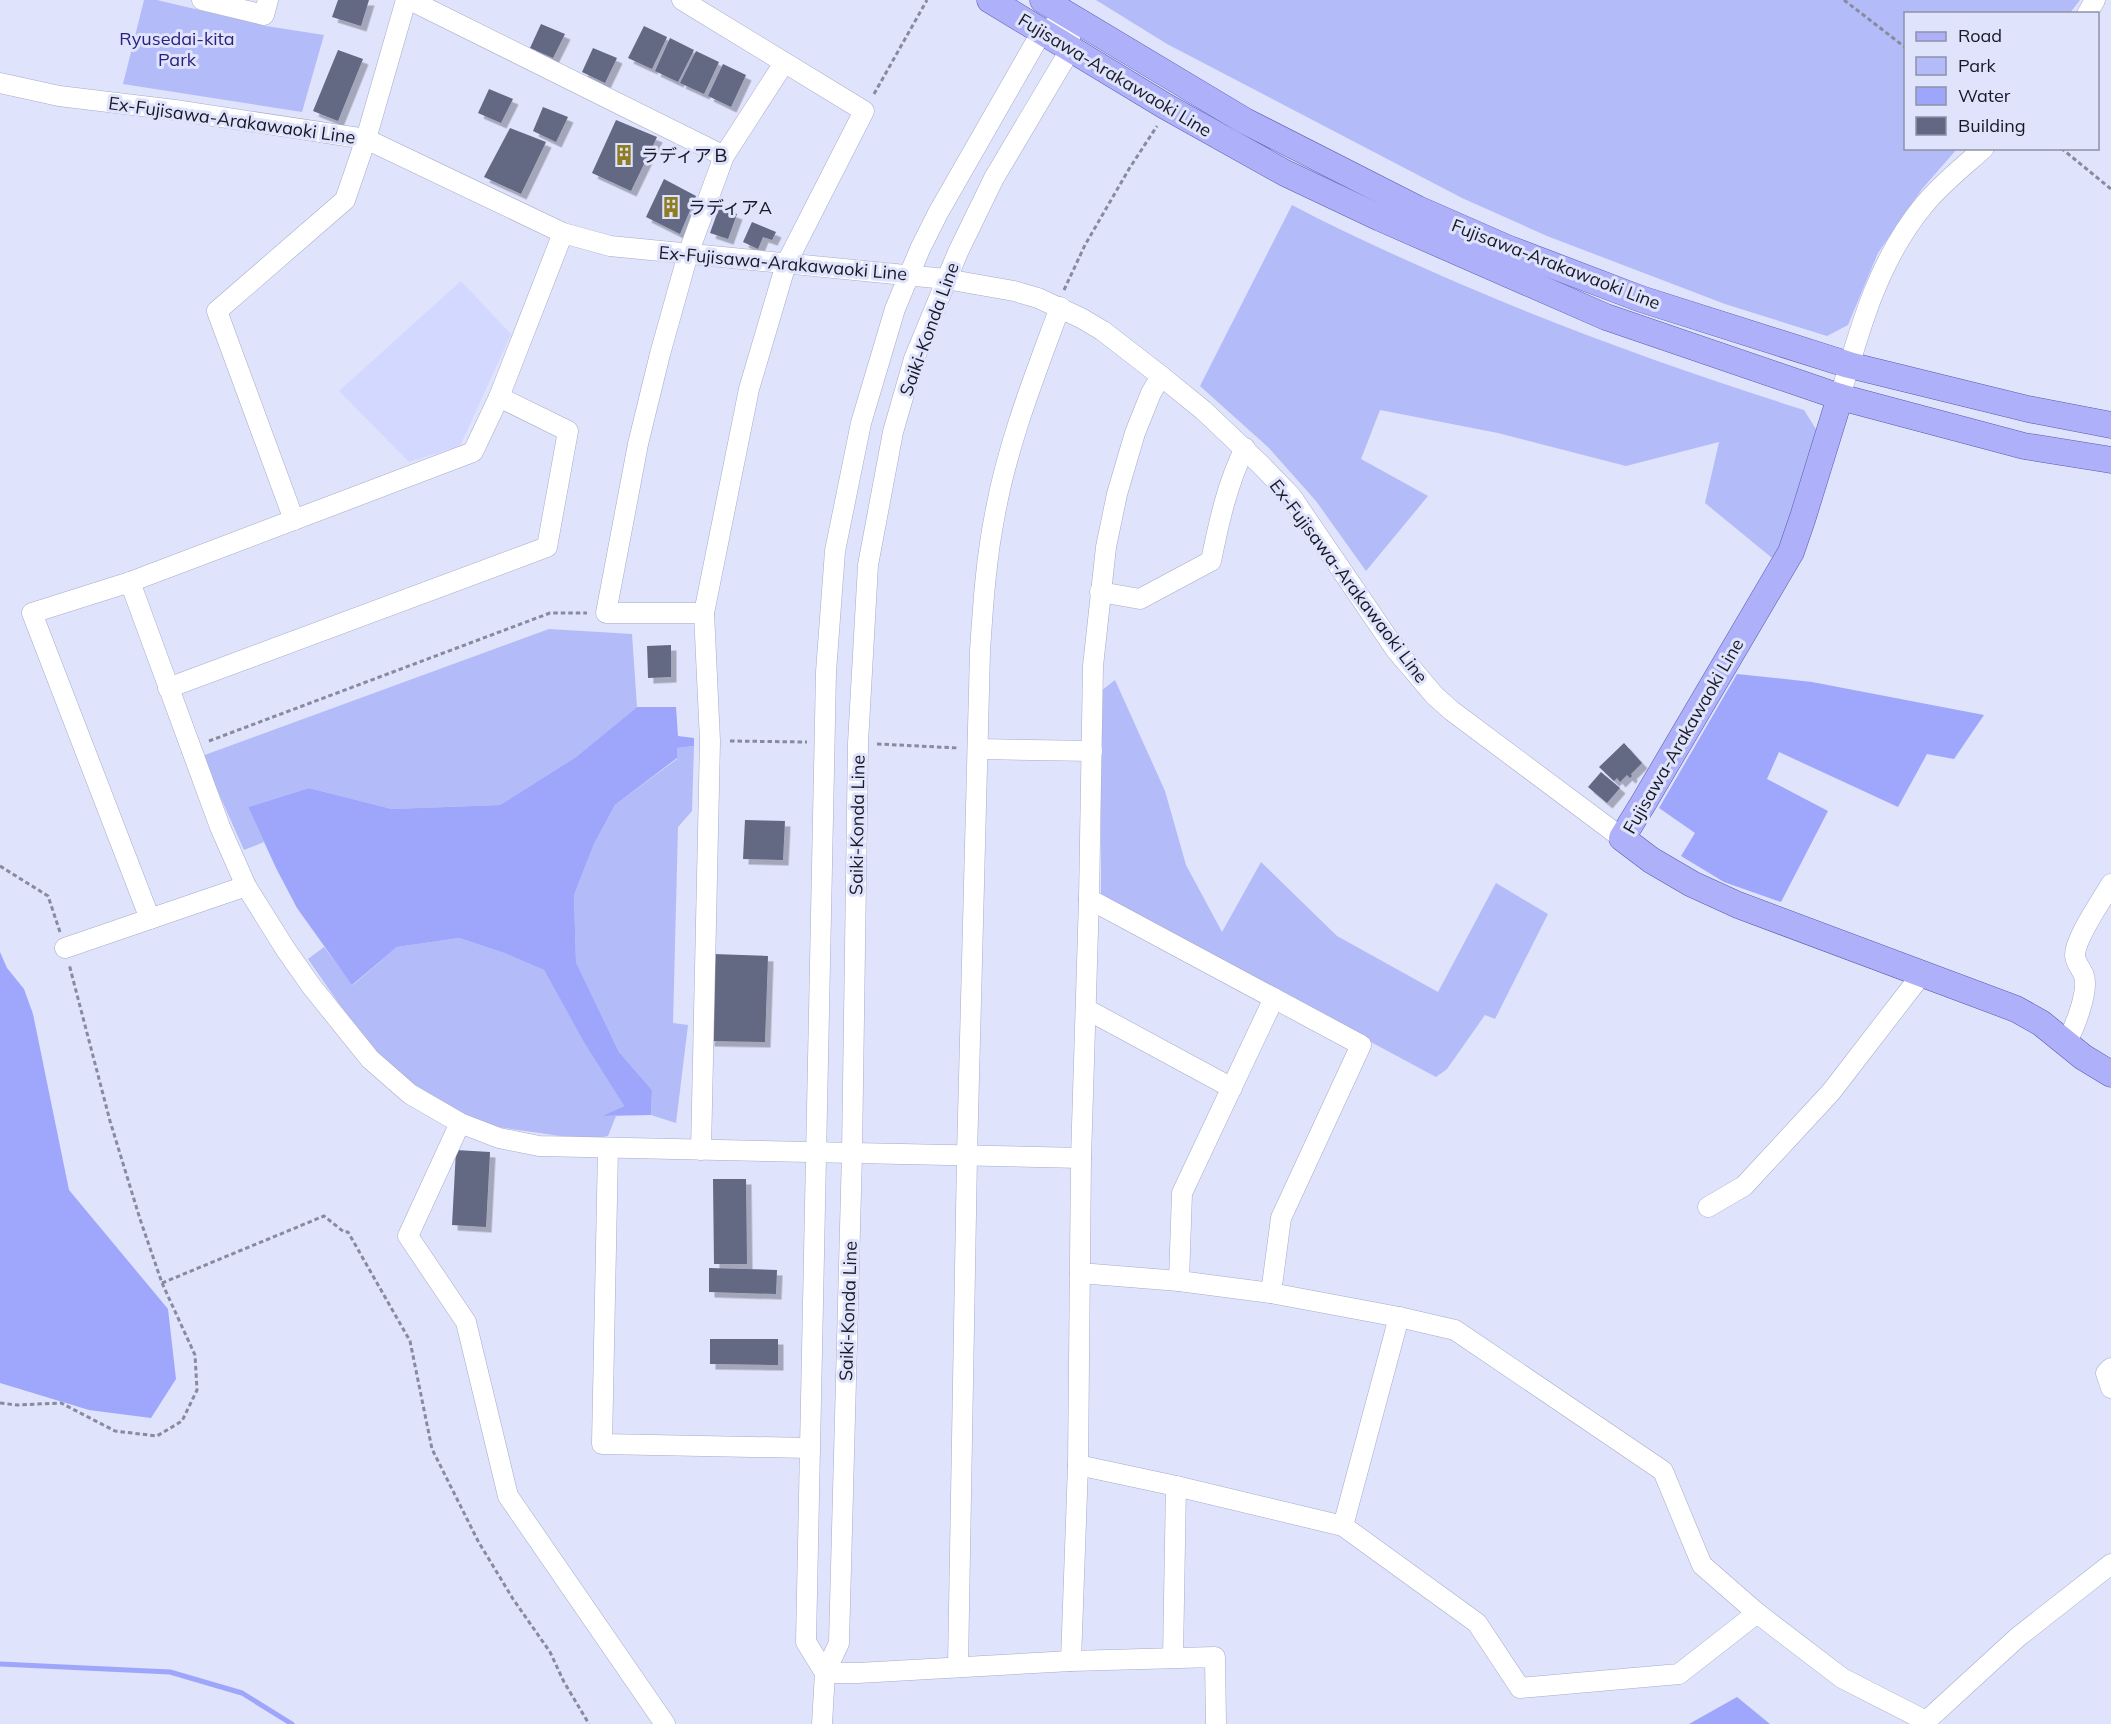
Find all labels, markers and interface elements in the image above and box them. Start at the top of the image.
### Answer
street label: Fujisawa-Arakawaoki Line [1014,8,1216,142]
legend [1904,12,2099,150]
text: Road [1958,24,2002,47]
park label: Ryusedai-kita Park [119,27,235,71]
text: Park [1958,54,1997,77]
text: Water [1958,84,2011,107]
street label: Ex-Fujisawa-Arakawaoki Line [107,91,357,149]
text: Building [1958,114,2026,137]
building icon: ラディアＢ [612,143,636,167]
place label: ラディアＢ [641,144,730,167]
building icon: ラディアA [659,195,683,219]
place label: ラディアA [688,196,772,219]
street label: Fujisawa-Arakawaoki Line [1448,214,1664,314]
street label: Ex-Fujisawa-Arakawaoki Line [658,241,908,285]
street label: Saiki-Konda Line [894,259,964,399]
street label: Ex-Fujisawa-Arakawaoki Line [1265,475,1433,687]
street label: Fujisawa-Arakawaoki Line [1618,634,1748,838]
street label: Saiki-Konda Line [844,755,870,895]
street label: Saiki-Konda Line [834,1240,862,1382]

